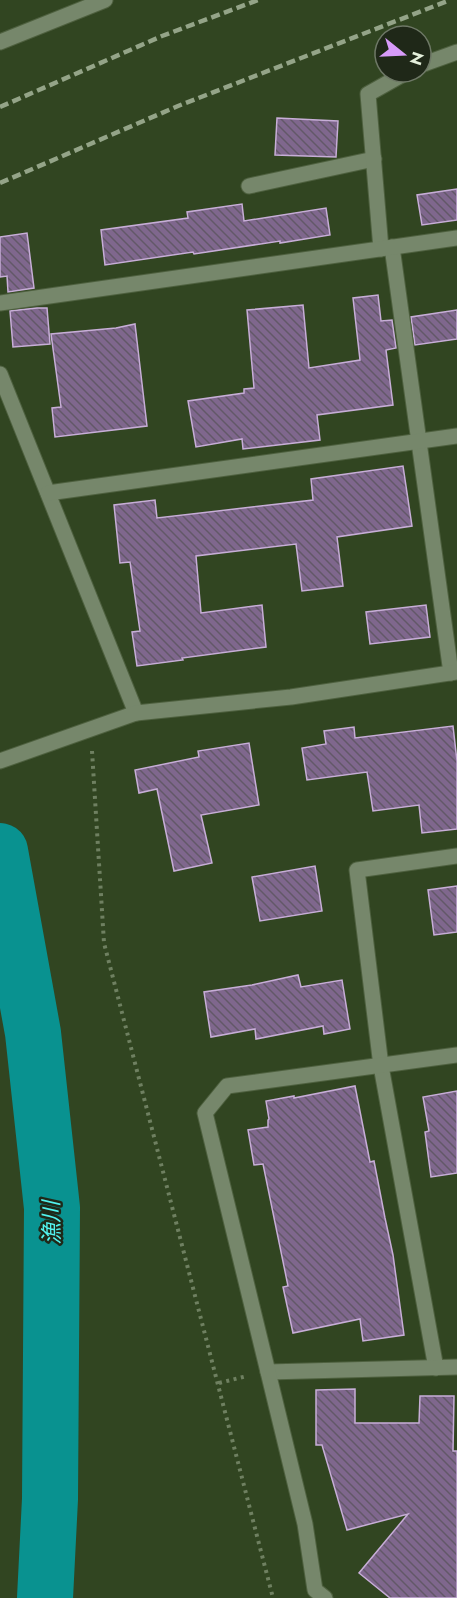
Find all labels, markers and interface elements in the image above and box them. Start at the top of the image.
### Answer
north arrow [373,24,433,84]
text: N [404,49,430,68]
water label: 漁川 [35,1199,67,1245]

